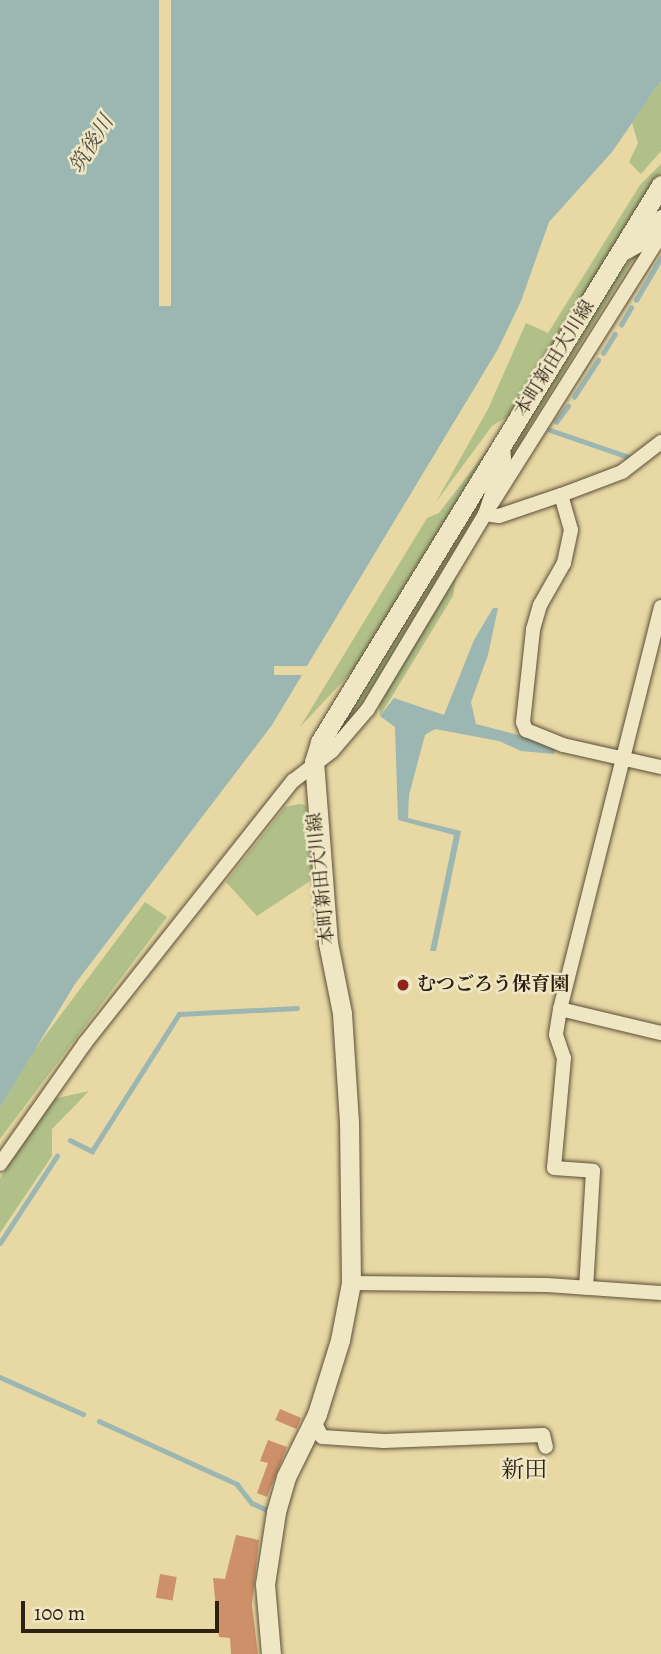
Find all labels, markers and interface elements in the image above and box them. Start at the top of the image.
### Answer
water label: 筑後川 [64,111,118,177]
street label: 本町新田大川線 [510,297,600,421]
street label: 本町新田大川線 [304,812,340,946]
place label: むつごろう保育園 [417,974,569,996]
marker: むつごろう保育園 [395,977,411,993]
district label: 新田 [501,1456,547,1484]
scale bar [24,1588,222,1632]
text: 100 m [34,1599,85,1627]

